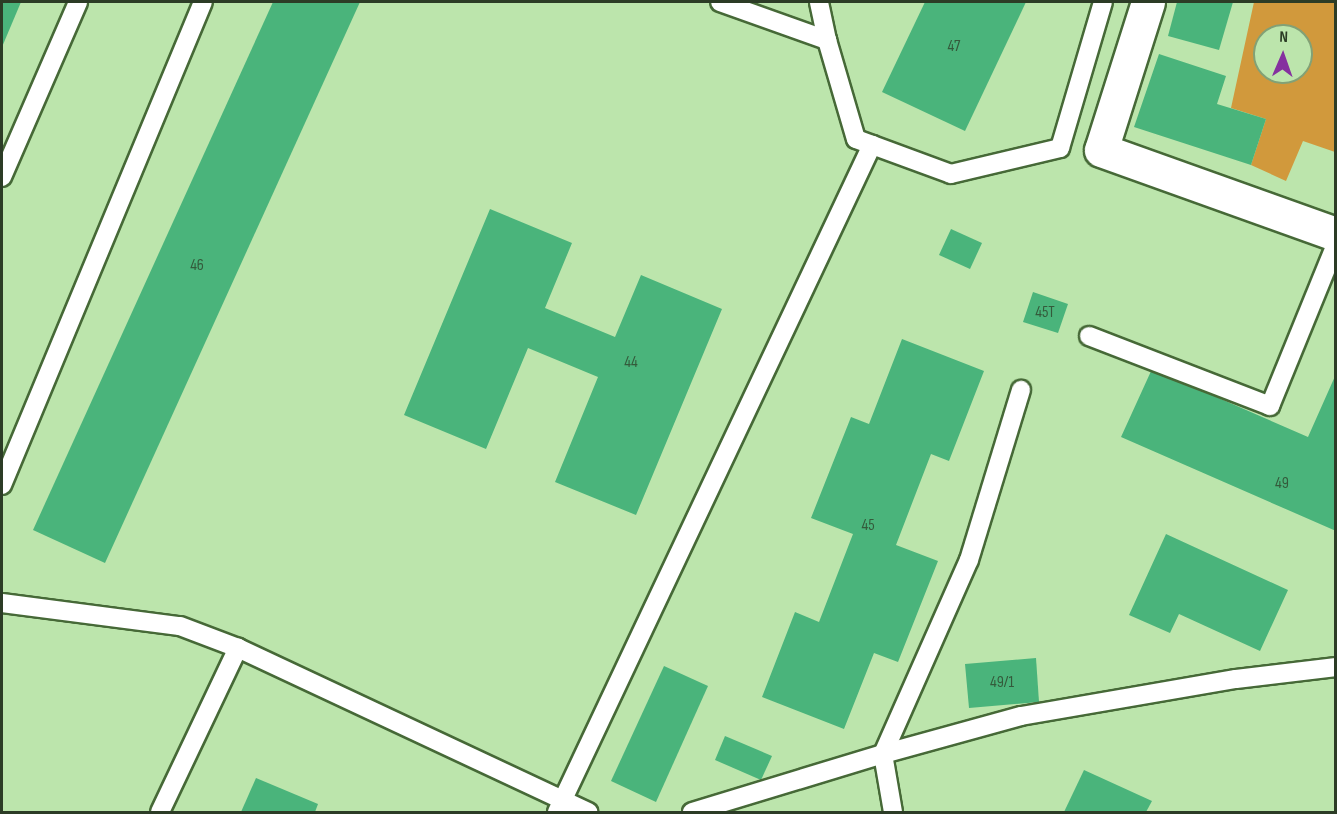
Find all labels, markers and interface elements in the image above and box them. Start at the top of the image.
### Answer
north arrow [1253,24,1313,84]
text: N [1279,28,1288,47]
house number: 47 [948,37,960,57]
house number: 46 [190,256,204,276]
house number: 45Т [1035,303,1055,323]
house number: 44 [624,353,638,373]
house number: 49 [1275,474,1289,494]
house number: 45 [861,516,875,536]
house number: 49/1 [990,673,1014,693]

